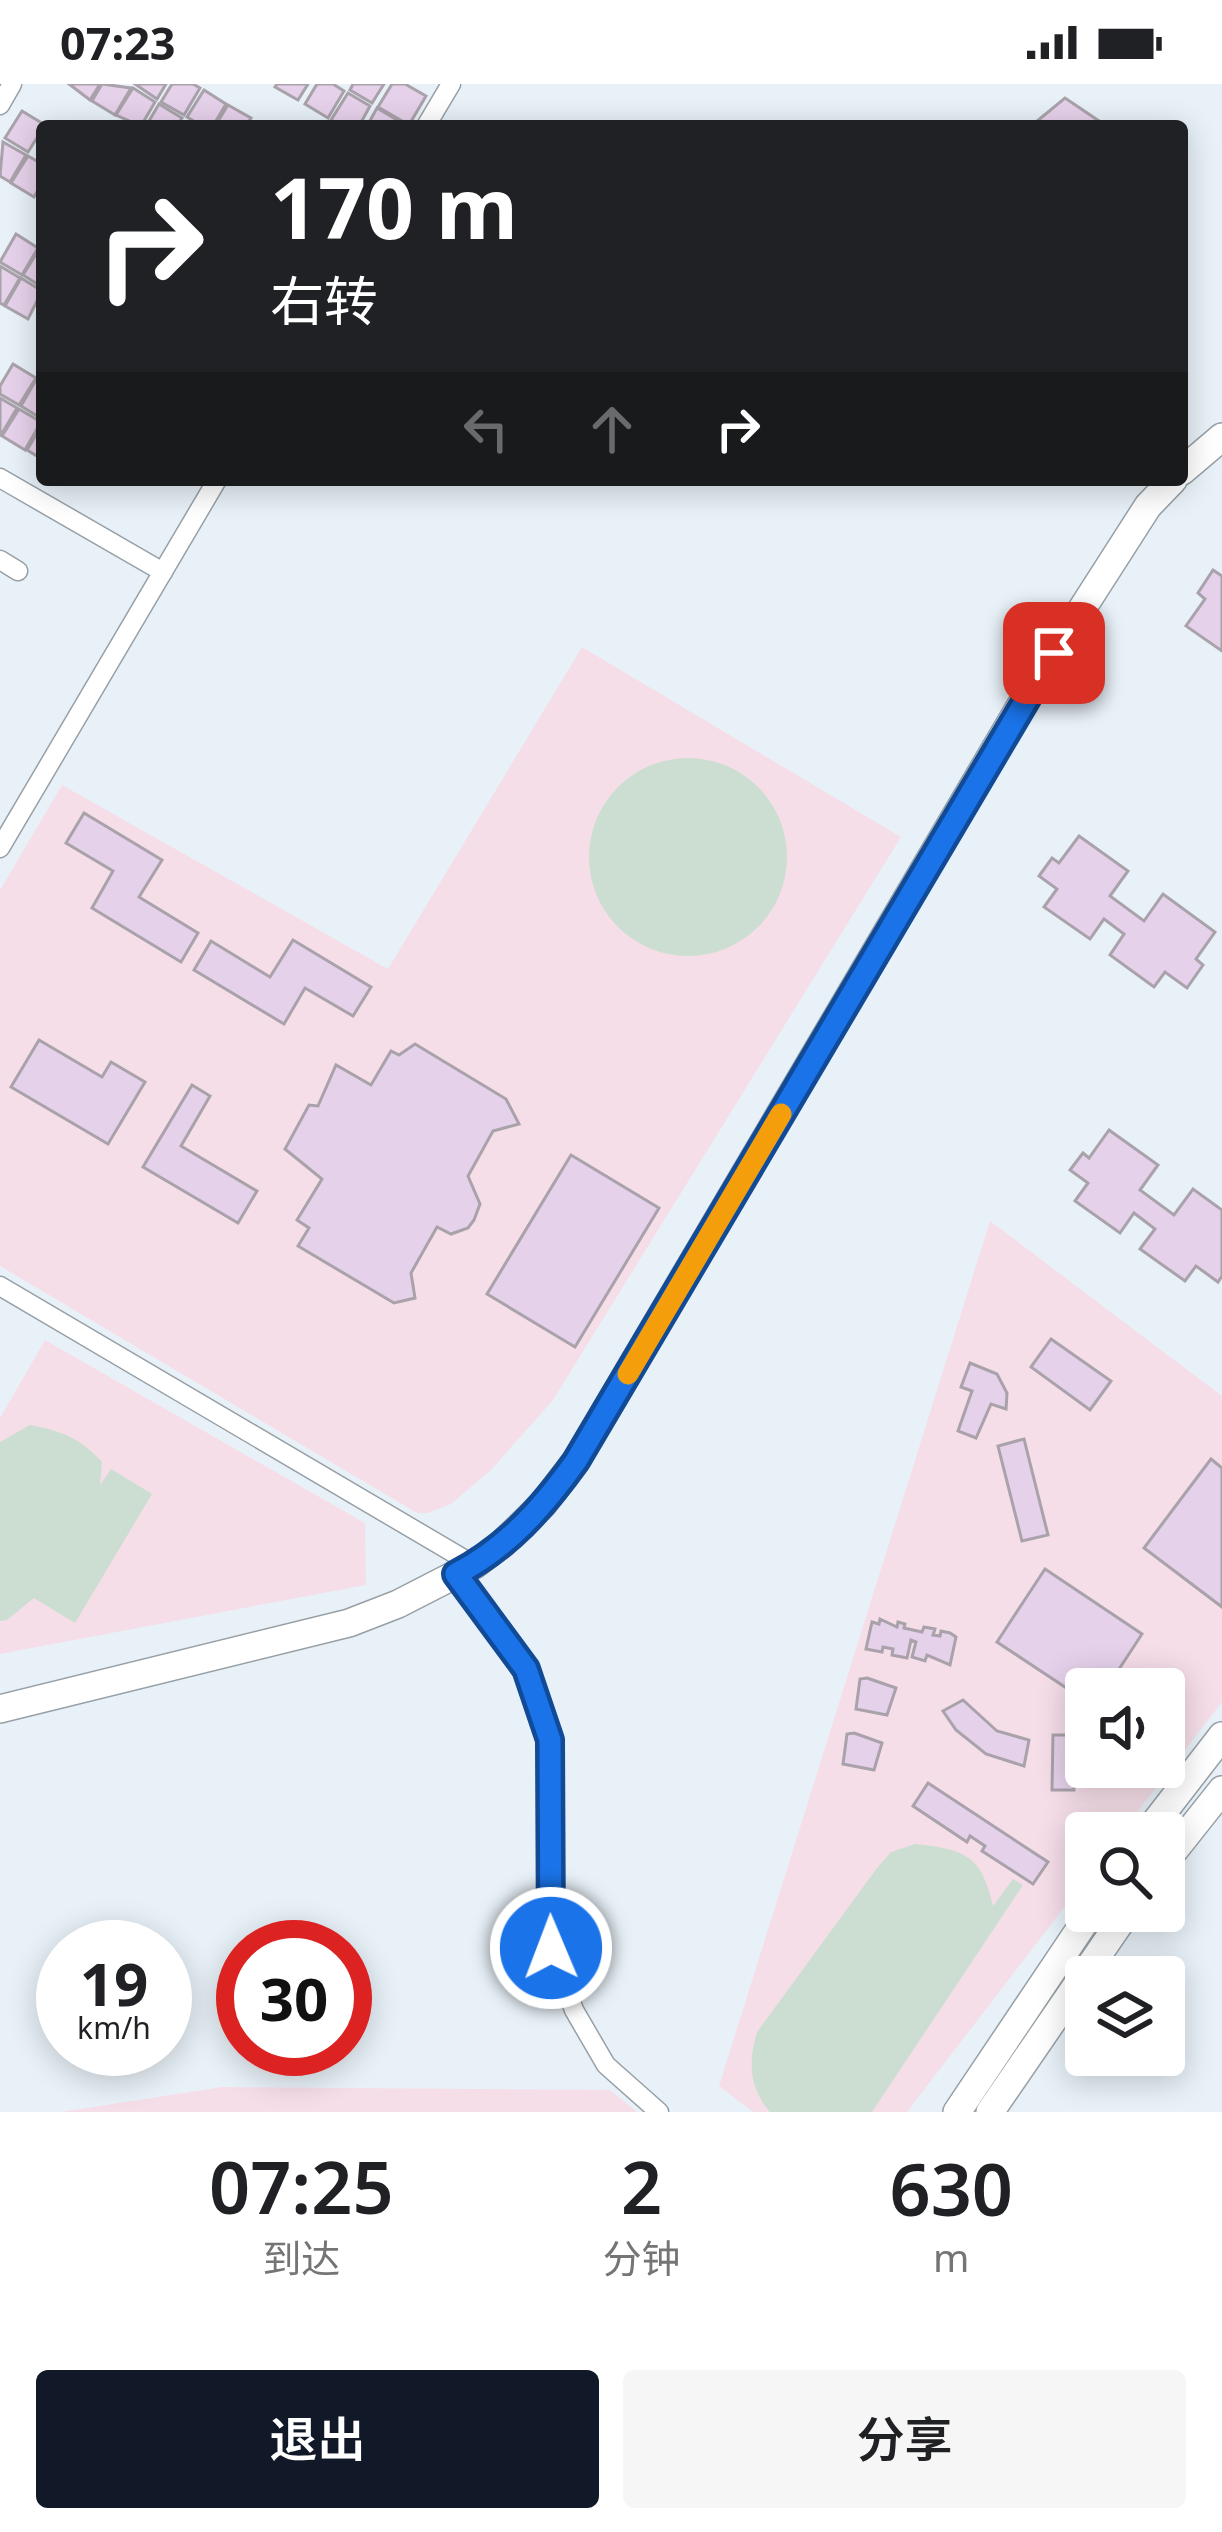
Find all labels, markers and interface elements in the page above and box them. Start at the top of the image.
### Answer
text: 07:23 [60,12,176,73]
text: 170 m [270,149,518,264]
icon: right [72,168,228,324]
text: 右转 [270,263,378,337]
icon: left [453,396,519,462]
icon: ahead [579,396,645,462]
icon: right [705,396,771,462]
pin [1003,602,1105,704]
icon: arrive [1021,620,1087,686]
map controls [1065,1668,1185,2076]
button: sound [1065,1668,1185,1788]
button: search [1065,1812,1185,1932]
position arrow [488,1885,614,2011]
speed limit sign: 30 [216,1920,372,2076]
text: 19 [80,1942,148,2024]
button: layers [1065,1956,1185,2076]
text: km/h [77,2007,151,2048]
text: 07:25 [209,2137,394,2235]
text: 2 [621,2137,662,2235]
text: 630 [889,2139,1013,2237]
text: m [933,2230,970,2283]
text: 到达 [262,2231,340,2284]
text: 分钟 [603,2231,681,2284]
button: 退出 [36,2370,599,2508]
button: 分享 [623,2370,1186,2508]

